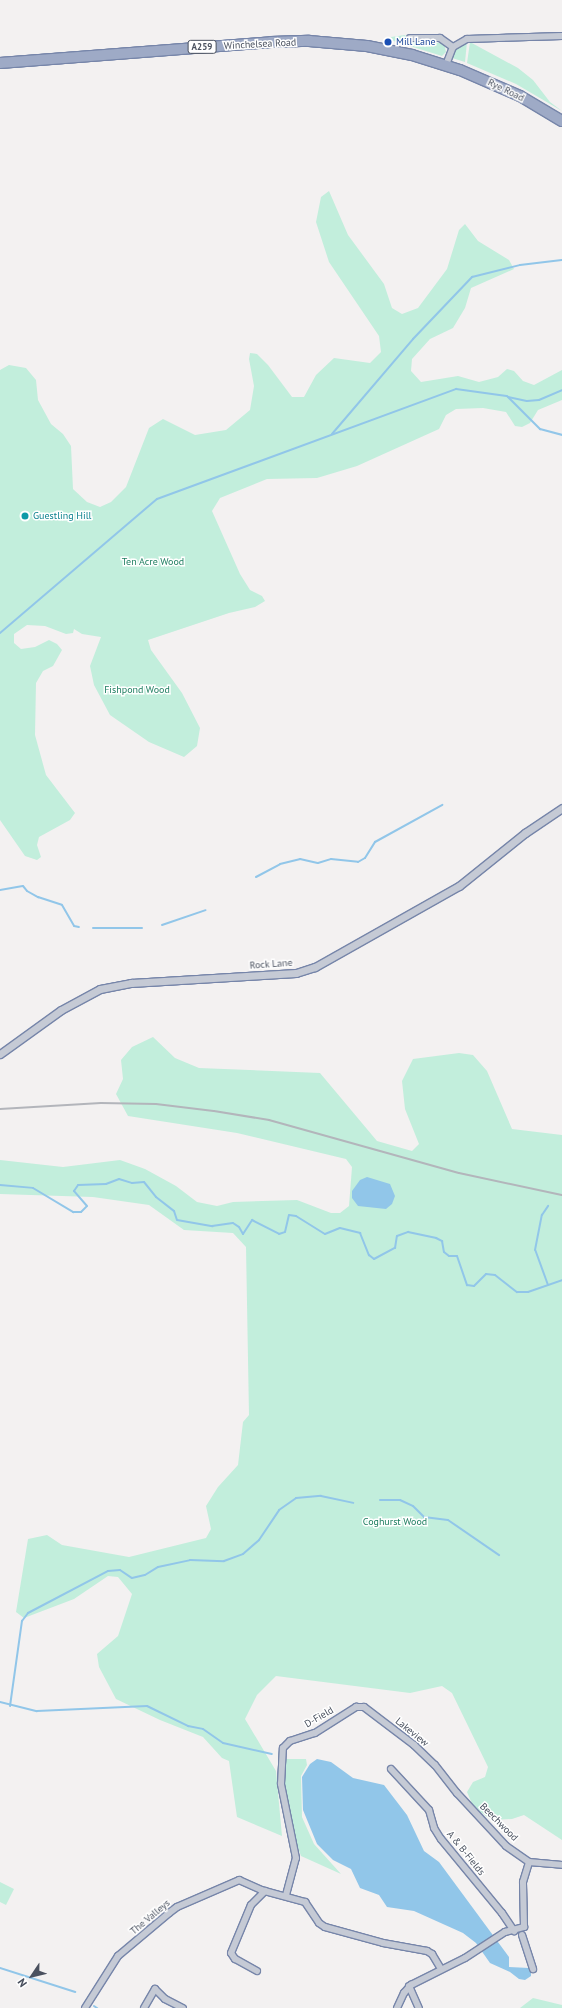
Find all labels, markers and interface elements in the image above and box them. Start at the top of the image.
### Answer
street label: Winchelsea Road [223,36,297,52]
place label: Mill Lane [396,36,436,48]
marker: Mill Lane [383,37,393,47]
road number: A259 [187,40,217,54]
street label: Rye Road [486,76,526,104]
place label: Guestling Hill [33,510,92,522]
marker: Guestling Hill [20,511,30,521]
park label: Ten Acre Wood [122,556,184,568]
park label: Fishpond Wood [104,684,170,696]
street label: Rock Lane [249,957,293,971]
park label: Coghurst Wood [363,1516,427,1528]
street label: D-Field [302,1704,336,1730]
street label: Lakeview [393,1715,431,1749]
street label: Beechwood [477,1800,521,1844]
street label: A & B-Fields [444,1828,488,1878]
street label: The Valleys [128,1897,172,1937]
north arrow [12,1956,52,1996]
text: N [14,1976,30,1990]

